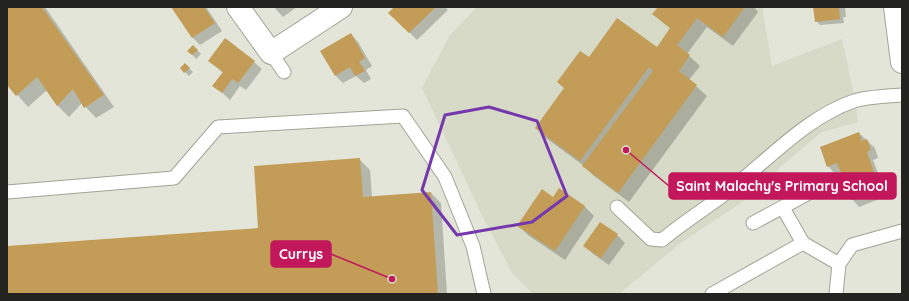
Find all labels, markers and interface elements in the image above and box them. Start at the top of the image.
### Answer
callout: Saint Malachy's Primary School [669,173,896,199]
text: Saint Malachy's Primary School [676,177,888,195]
callout: Currys [271,241,331,267]
text: Currys [279,245,323,263]

